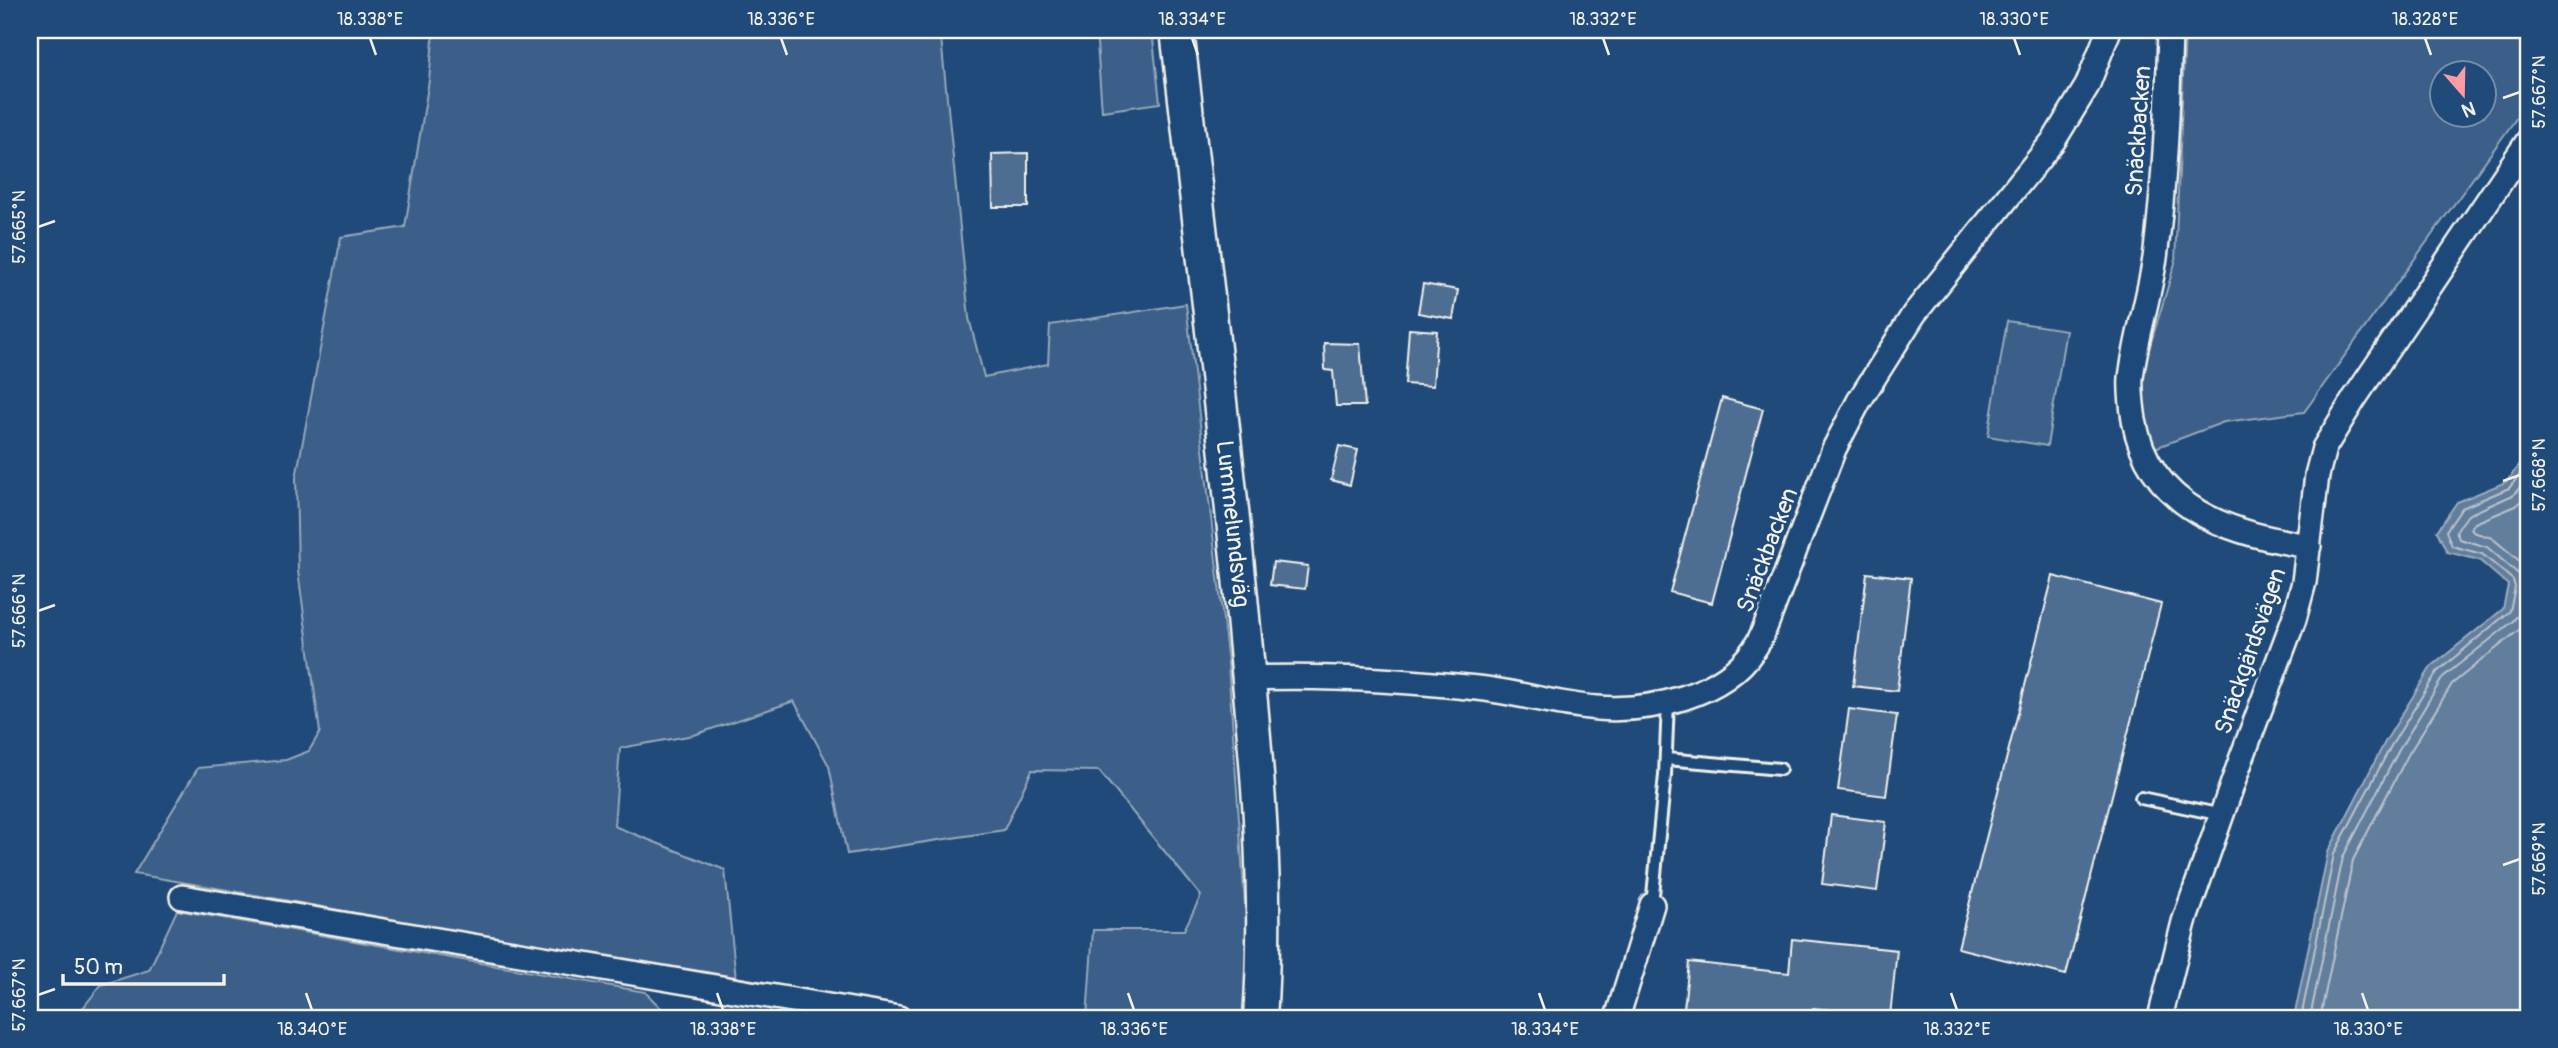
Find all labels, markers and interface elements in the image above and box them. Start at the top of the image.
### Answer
text: 18.338°E [337,8,403,31]
text: 18.336°E [747,8,815,31]
text: 18.334°E [1158,8,1226,31]
text: 18.332°E [1569,8,1637,31]
text: 18.330°E [1979,8,2049,31]
text: 18.328°E [2392,8,2458,31]
text: 57.667°N [2528,55,2551,129]
north arrow [2428,60,2498,130]
street label: Snäckbacken [2119,65,2158,198]
text: N [2458,96,2479,123]
text: 57.665°N [8,190,31,264]
text: 57.668°N [2528,438,2551,512]
street label: Lummelundsväg [1210,439,1256,609]
street label: Snäckbacken [1730,484,1805,617]
street label: Snäckgärdsvägen [2208,564,2293,738]
text: 57.666°N [8,574,31,648]
text: 57.669°N [2528,822,2551,896]
scale bar [63,943,224,987]
text: 50 m [74,954,123,981]
text: 57.667°N [8,958,31,1032]
text: 18.340°E [277,1018,347,1041]
text: 18.338°E [690,1018,756,1041]
text: 18.336°E [1100,1018,1168,1041]
text: 18.334°E [1511,1018,1579,1041]
text: 18.332°E [1923,1018,1991,1041]
text: 18.330°E [2333,1018,2403,1041]

